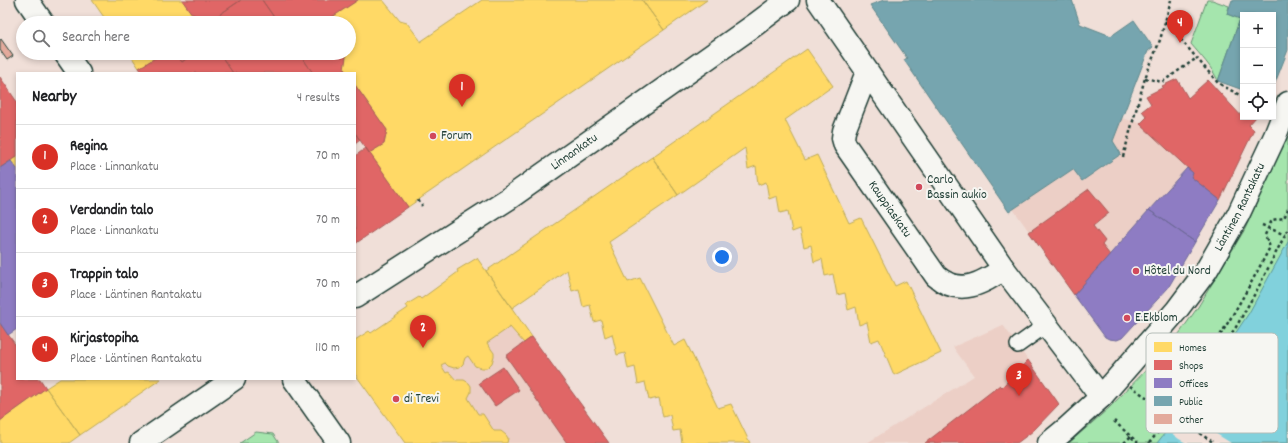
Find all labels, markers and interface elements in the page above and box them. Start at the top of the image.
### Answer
pin: 4 [1167,10,1193,43]
map controls [1240,12,1276,120]
button: + [1240,12,1276,48]
search box [16,16,356,60]
icon: search [30,27,52,49]
text: Search here [62,27,130,49]
button: − [1240,48,1276,84]
pin: 1 [449,74,475,107]
button: locate [1240,84,1276,120]
text: Nearby [32,86,76,110]
text: 4 results [297,89,340,108]
place label: Forum [441,127,472,146]
street label: Linnankatu [547,129,602,175]
marker: Forum [428,131,438,141]
text: Regina [70,136,107,158]
text: 1 [44,147,46,166]
text: 70 m [316,147,340,166]
text: Place · Linnankatu [70,158,159,177]
street label: Läntinen Rantakatu [1210,160,1271,255]
place label: Carlo Bassin aukio [927,171,987,205]
street label: Kauppiaskatu [863,177,916,242]
marker: Carlo Bassin aukio [914,182,924,192]
text: Verdandin talo [70,200,153,222]
text: 2 [42,211,48,230]
text: 70 m [316,211,340,230]
text: Place · Linnankatu [70,222,159,241]
your location [712,247,732,267]
place label: Hôtel du Nord [1144,262,1211,281]
text: Trappin talo [70,264,138,286]
marker: Hôtel du Nord [1131,266,1141,276]
text: 3 [42,275,48,294]
text: 70 m [316,275,340,294]
text: Place · Läntinen Rantakatu [70,286,202,305]
place label: E.Ekblom [1135,309,1178,328]
marker: E.Ekblom [1122,313,1132,323]
pin: 2 [410,315,436,348]
text: Kirjastopiha [70,328,138,350]
legend [1146,333,1278,433]
text: 4 [42,339,48,358]
text: 110 m [315,339,340,358]
text: Homes [1179,341,1207,357]
text: Place · Läntinen Rantakatu [70,350,202,369]
text: Shops [1179,359,1204,375]
pin: 3 [1006,363,1032,396]
text: Offices [1179,377,1209,393]
place label: di Trevi [404,390,440,409]
marker: di Trevi [391,394,401,404]
text: Public [1179,395,1203,411]
text: Other [1179,413,1204,429]

